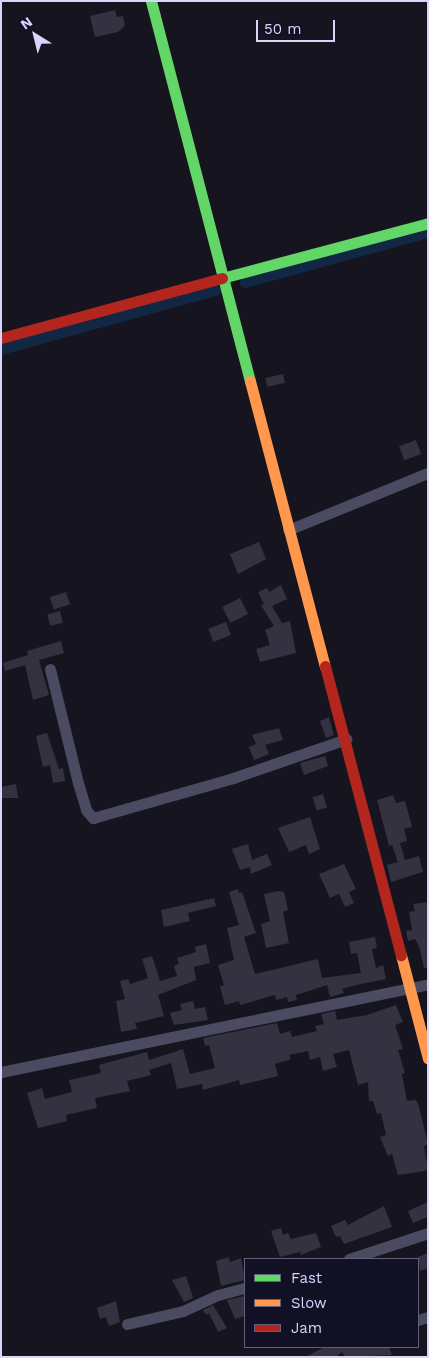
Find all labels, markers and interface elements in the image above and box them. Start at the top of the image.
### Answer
north arrow [10,10,60,60]
scale bar [259,10,338,42]
text: N [17,13,35,32]
text: 50 m [264,20,301,38]
legend [244,1258,419,1348]
text: Fast [291,1269,322,1287]
text: Slow [291,1294,327,1312]
text: Jam [291,1319,322,1337]

